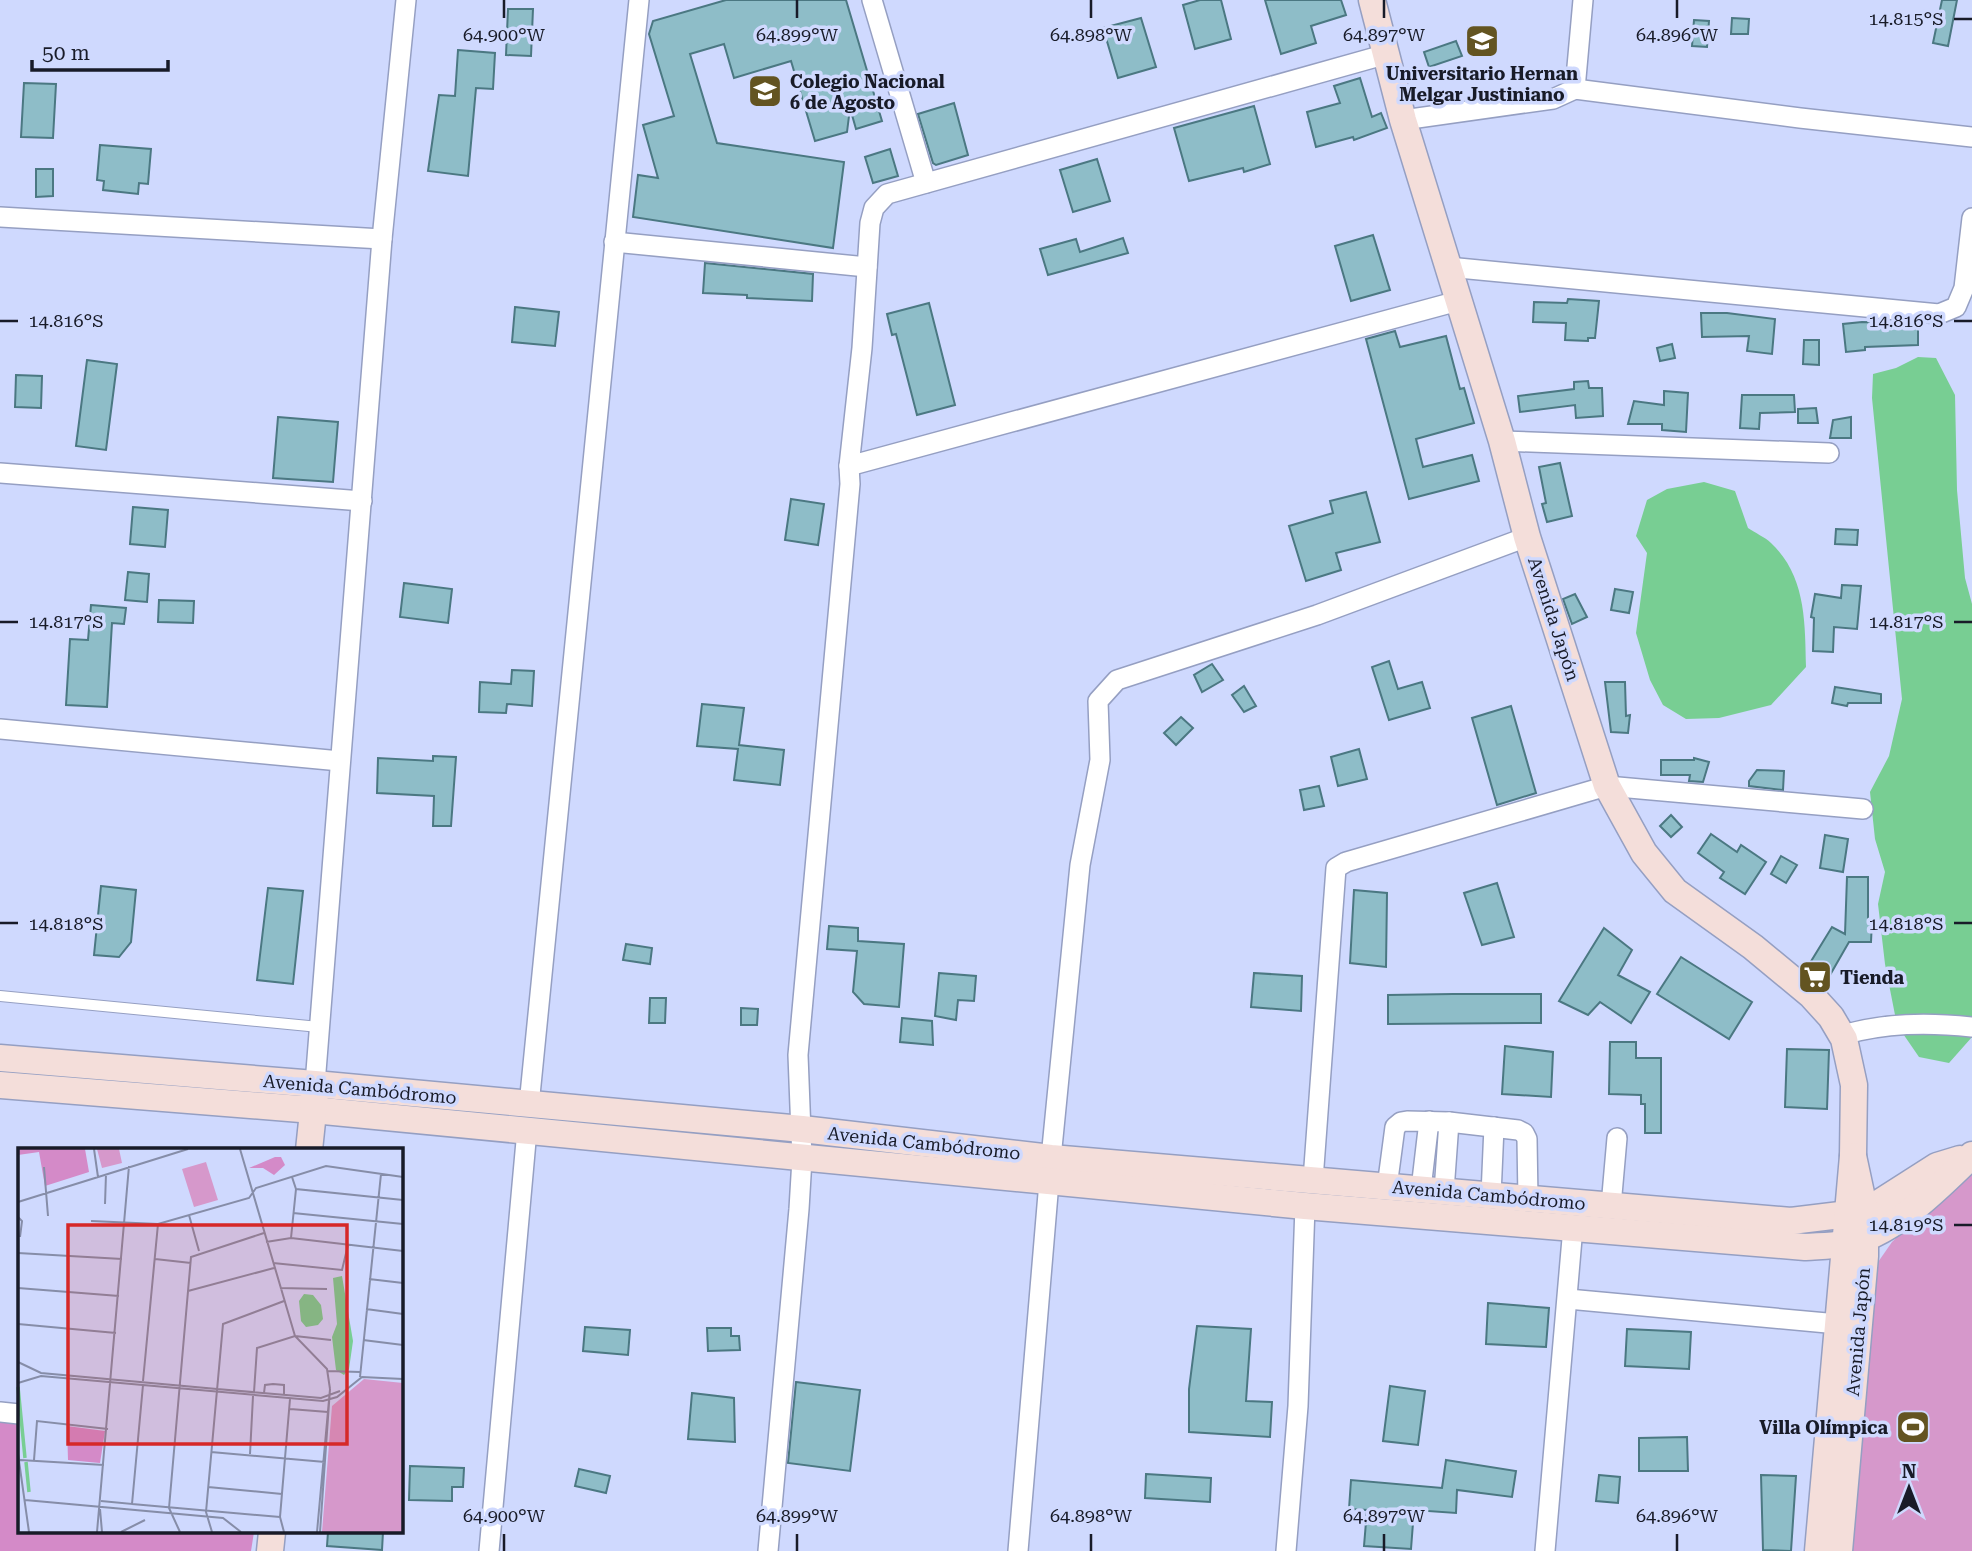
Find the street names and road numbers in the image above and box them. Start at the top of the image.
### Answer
street label: Avenida Japón [1524,554,1584,684]
street label: Avenida Cambódromo [262,1070,458,1108]
street label: Avenida Cambódromo [826,1122,1022,1164]
street label: Avenida Cambódromo [1391,1176,1587,1214]
street label: Avenida Japón [1842,1266,1874,1397]

